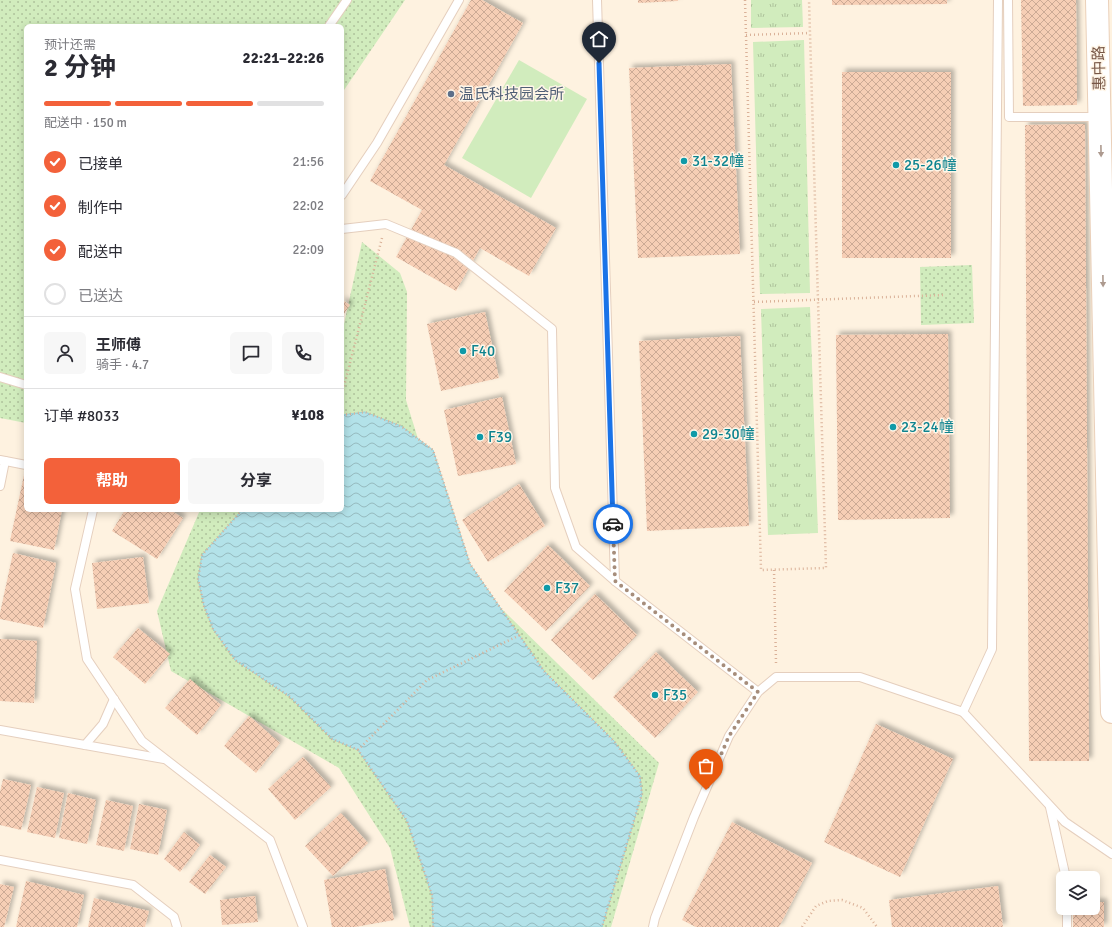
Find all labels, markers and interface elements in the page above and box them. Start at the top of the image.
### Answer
pin [582,22,616,63]
icon: home [588,28,610,50]
text: 预计还需 [44,37,96,53]
street label: 惠中路 [1090,45,1108,91]
text: 22:21–22:26 [243,49,324,67]
text: 2 分钟 [44,52,116,84]
place label: 温氏科技园会所 [459,85,564,103]
marker: 温氏科技园会所 [446,89,456,99]
text: 配送中 · 150 m [44,115,127,131]
one-way arrow [1097,145,1104,157]
icon: check [44,151,66,173]
place label: 31-32幢 [692,152,744,170]
text: 21:56 [292,154,324,170]
text: 已接单 [78,155,123,173]
marker: 31-32幢 [679,156,689,166]
place label: 25-26幢 [904,156,957,174]
marker: 25-26幢 [891,160,901,170]
icon: check [44,195,66,217]
text: 22:02 [292,198,324,214]
text: 制作中 [78,199,123,217]
icon: check [44,239,66,261]
text: 22:09 [292,242,324,258]
text: 配送中 [78,243,123,261]
one-way arrow [1100,275,1106,288]
text: 已送达 [78,287,123,305]
button: person [44,332,86,374]
button: chat [230,332,272,374]
button: phone [282,332,324,374]
text: 王师傅 [96,336,141,354]
place label: F40 [471,342,495,360]
marker: F40 [458,346,468,356]
text: 骑手 · 4.7 [96,357,149,373]
text: ¥108 [292,406,324,424]
text: 订单 #8033 [44,407,119,425]
place label: 23-24幢 [901,418,954,436]
marker: 23-24幢 [888,422,898,432]
place label: 29-30幢 [702,425,755,443]
place label: F39 [488,428,512,446]
marker: 29-30幢 [689,429,699,439]
marker: F39 [475,432,485,442]
button: 帮助 [44,458,180,504]
button: 分享 [188,458,324,504]
courier [593,504,633,544]
icon: car [602,513,624,535]
place label: F37 [555,579,579,597]
marker: F37 [542,583,552,593]
place label: F35 [663,686,687,704]
marker: F35 [650,690,660,700]
pin [689,749,723,790]
icon: bag [695,755,717,777]
map controls [1056,871,1100,915]
button: layers [1056,871,1100,915]

